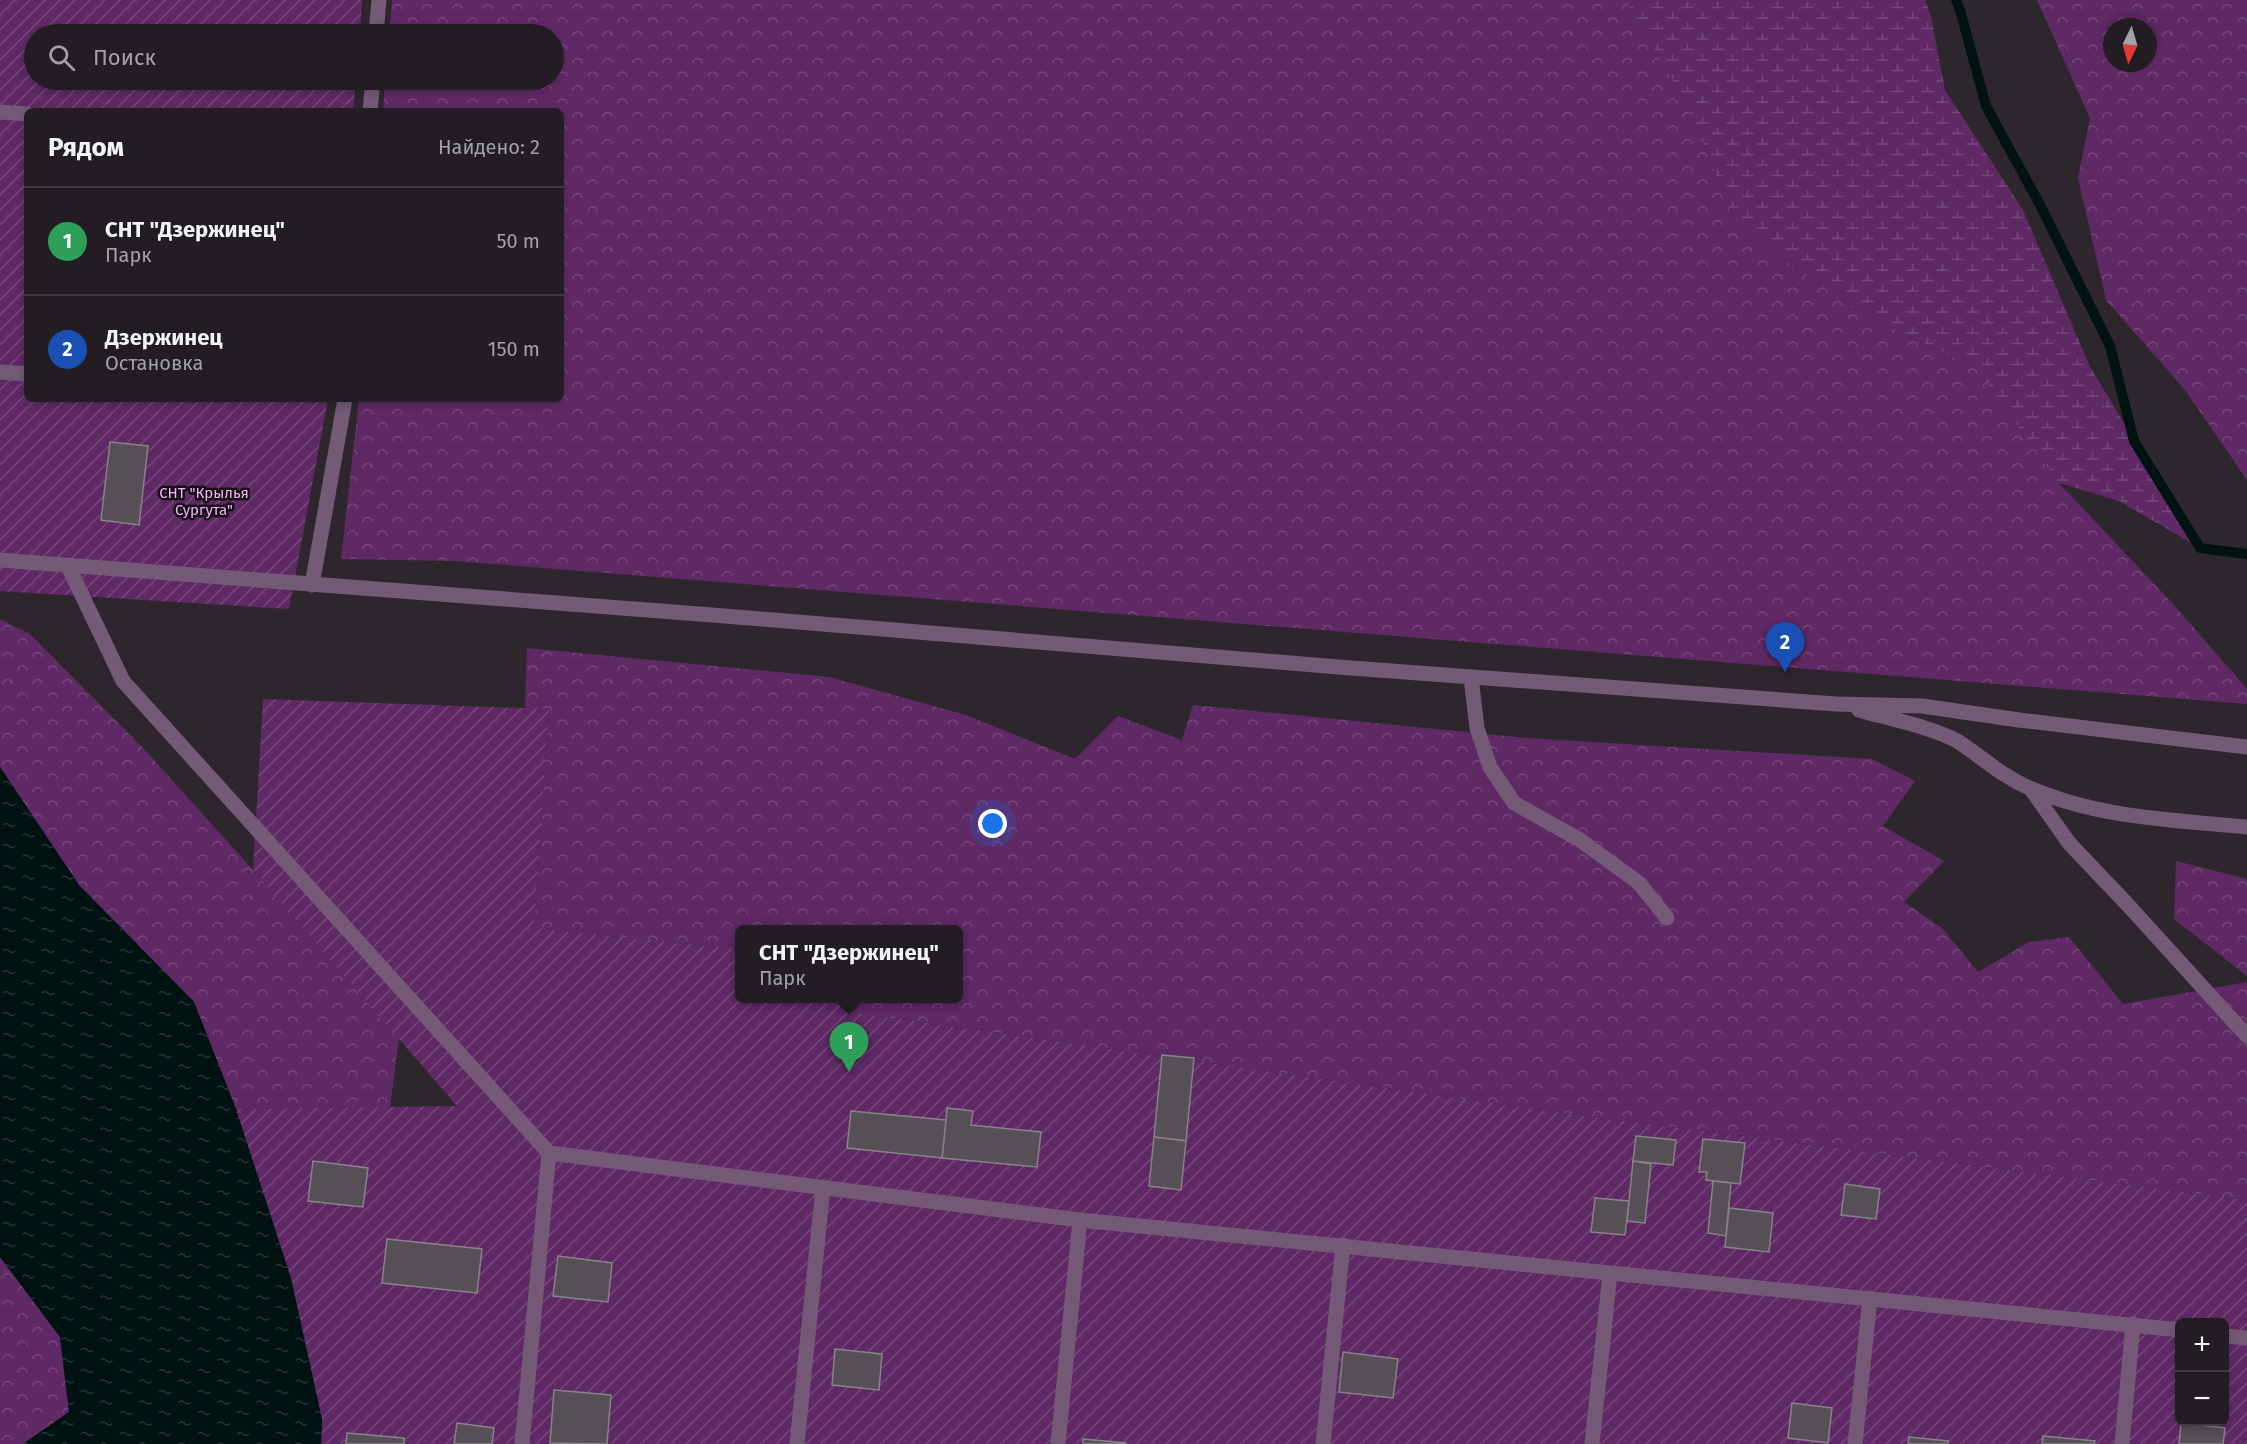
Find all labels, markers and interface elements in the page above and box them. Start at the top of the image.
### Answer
north arrow [2103,18,2157,72]
search box [24,24,564,90]
icon: search [45,41,78,74]
text: Поиск [93,44,156,71]
text: Рядом [48,132,124,163]
text: Найдено: 2 [438,135,540,159]
text: СНТ "Дзержинец" [105,216,285,243]
text: 1 [63,229,72,253]
text: 50 m [496,229,540,253]
text: Парк [105,243,152,267]
text: Дзержинец [105,324,222,351]
text: 2 [62,337,73,361]
text: 150 m [488,337,540,361]
text: Остановка [105,351,203,375]
park label: CНТ "Крылья Сургута" [159,484,249,519]
pin: 2 [1766,622,1804,672]
your location [978,809,1007,838]
popup [735,925,963,1003]
text: СНТ "Дзержинец" [759,939,939,966]
text: Парк [759,966,806,990]
pin: 1 [830,1022,868,1072]
map controls [2175,1318,2229,1426]
button: + [2175,1318,2229,1372]
button: − [2175,1372,2229,1426]

